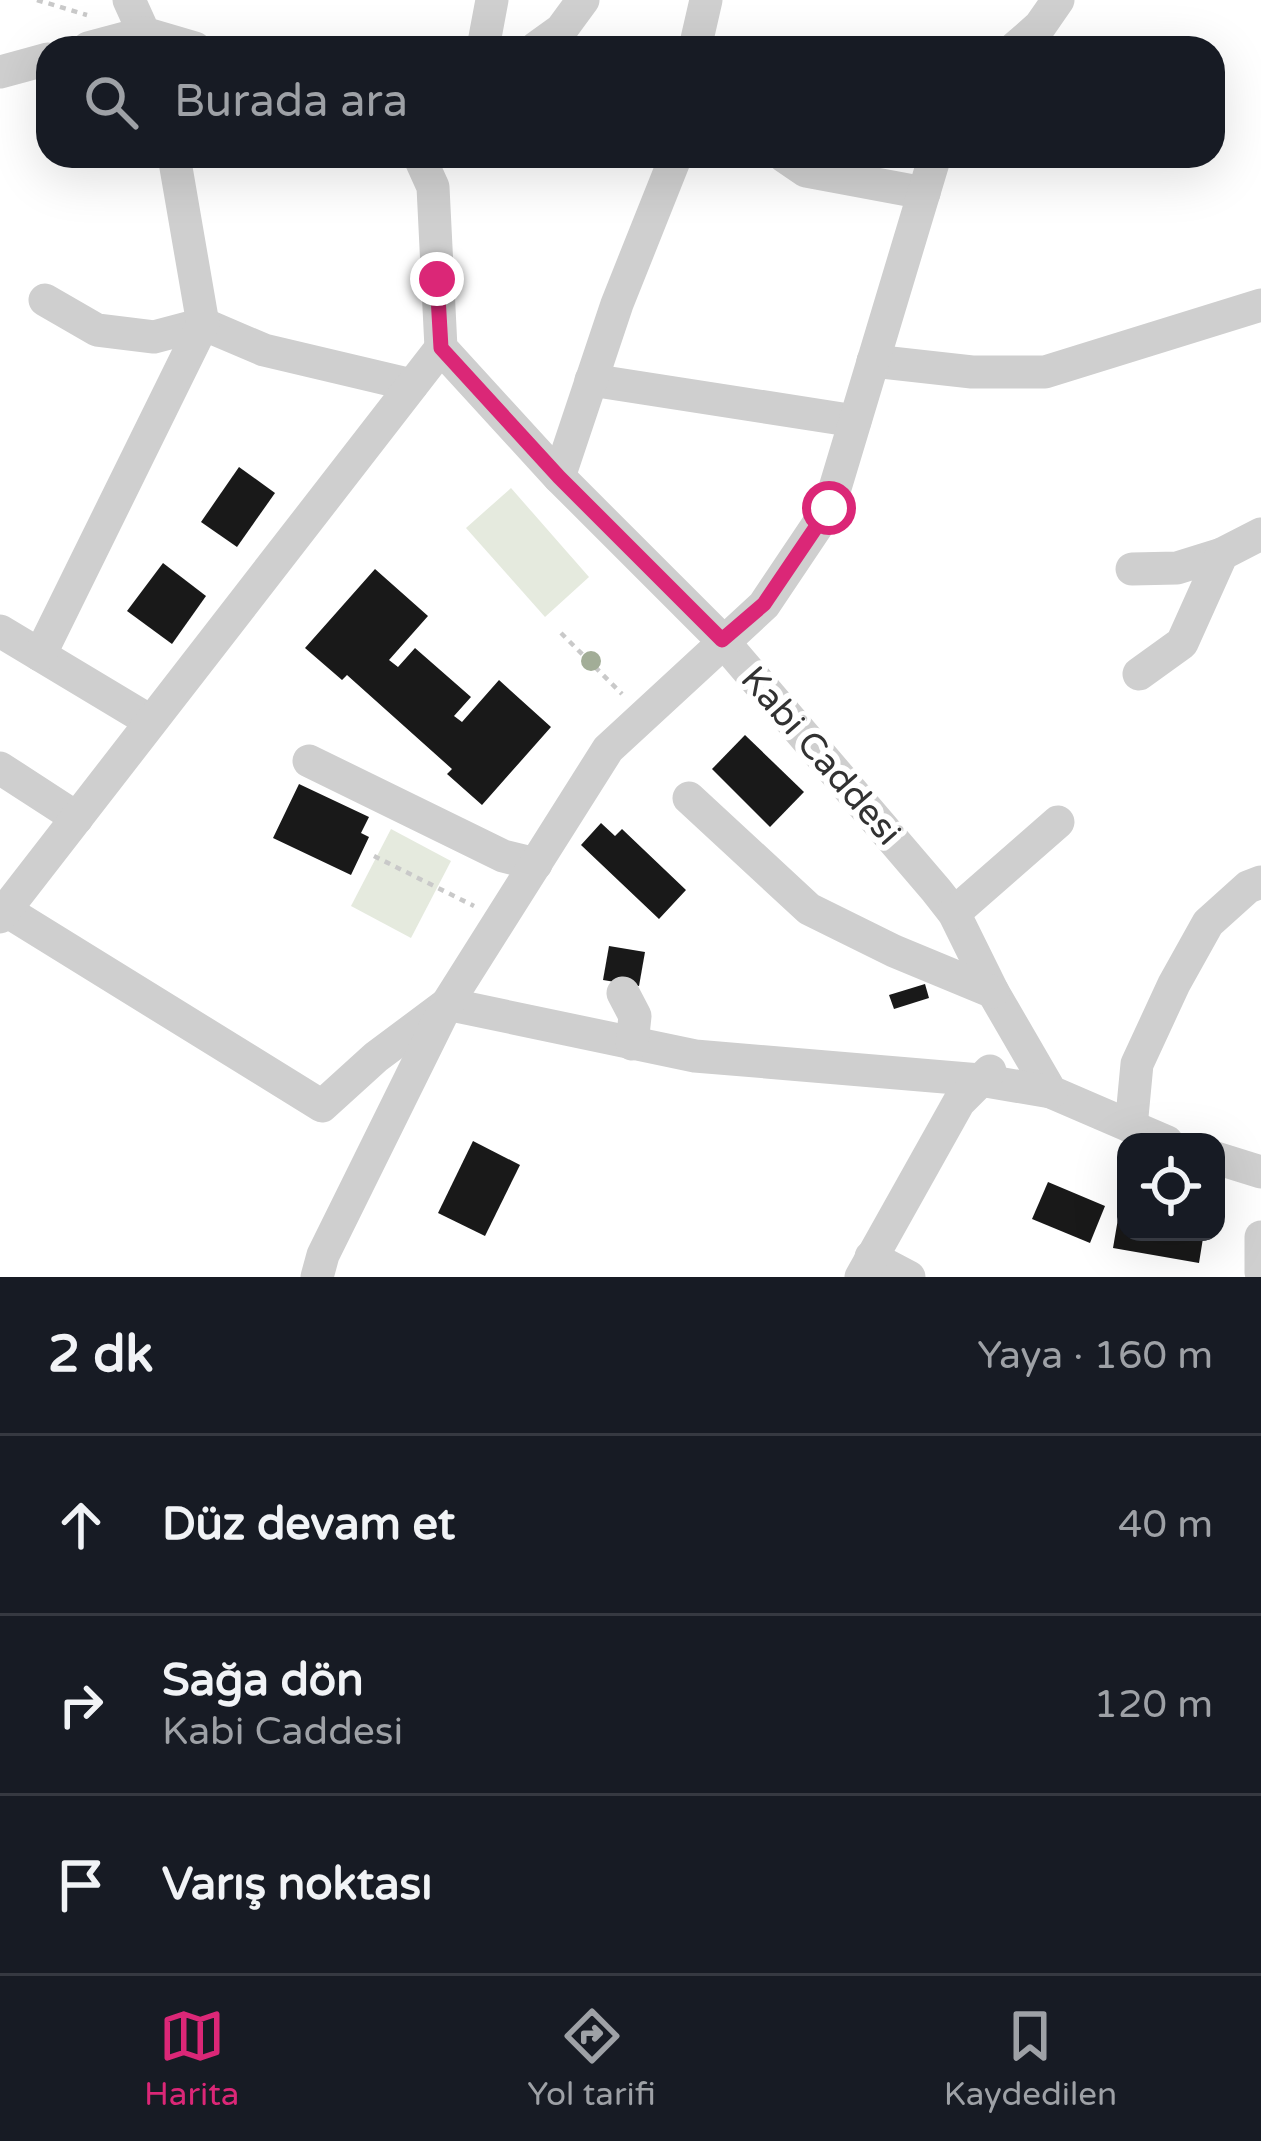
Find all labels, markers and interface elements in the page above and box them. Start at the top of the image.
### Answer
search box [36,36,1225,168]
icon: search [78,69,144,135]
text: Burada ara [174,75,408,129]
route end [410,252,464,306]
route start [802,481,856,535]
street label: Kabi Caddesi [732,658,910,854]
map controls [1117,1133,1225,1241]
button: locate [1117,1133,1225,1241]
text: 2 dk [48,1324,153,1386]
text: Yaya · 160 m [977,1332,1213,1379]
icon: ahead [48,1492,114,1558]
text: Düz devam et [162,1498,455,1552]
text: 40 m [1118,1501,1213,1548]
text: Sağa dön [162,1654,364,1708]
icon: right [48,1672,114,1738]
text: 120 m [1094,1681,1213,1728]
text: Kabi Caddesi [162,1708,403,1755]
icon: arrive [48,1852,114,1918]
text: Varış noktası [162,1858,432,1912]
tab: Harita [144,2003,239,2114]
tab: Yol tarifi [527,2003,656,2114]
tab: Kaydedilen [944,2003,1117,2114]

